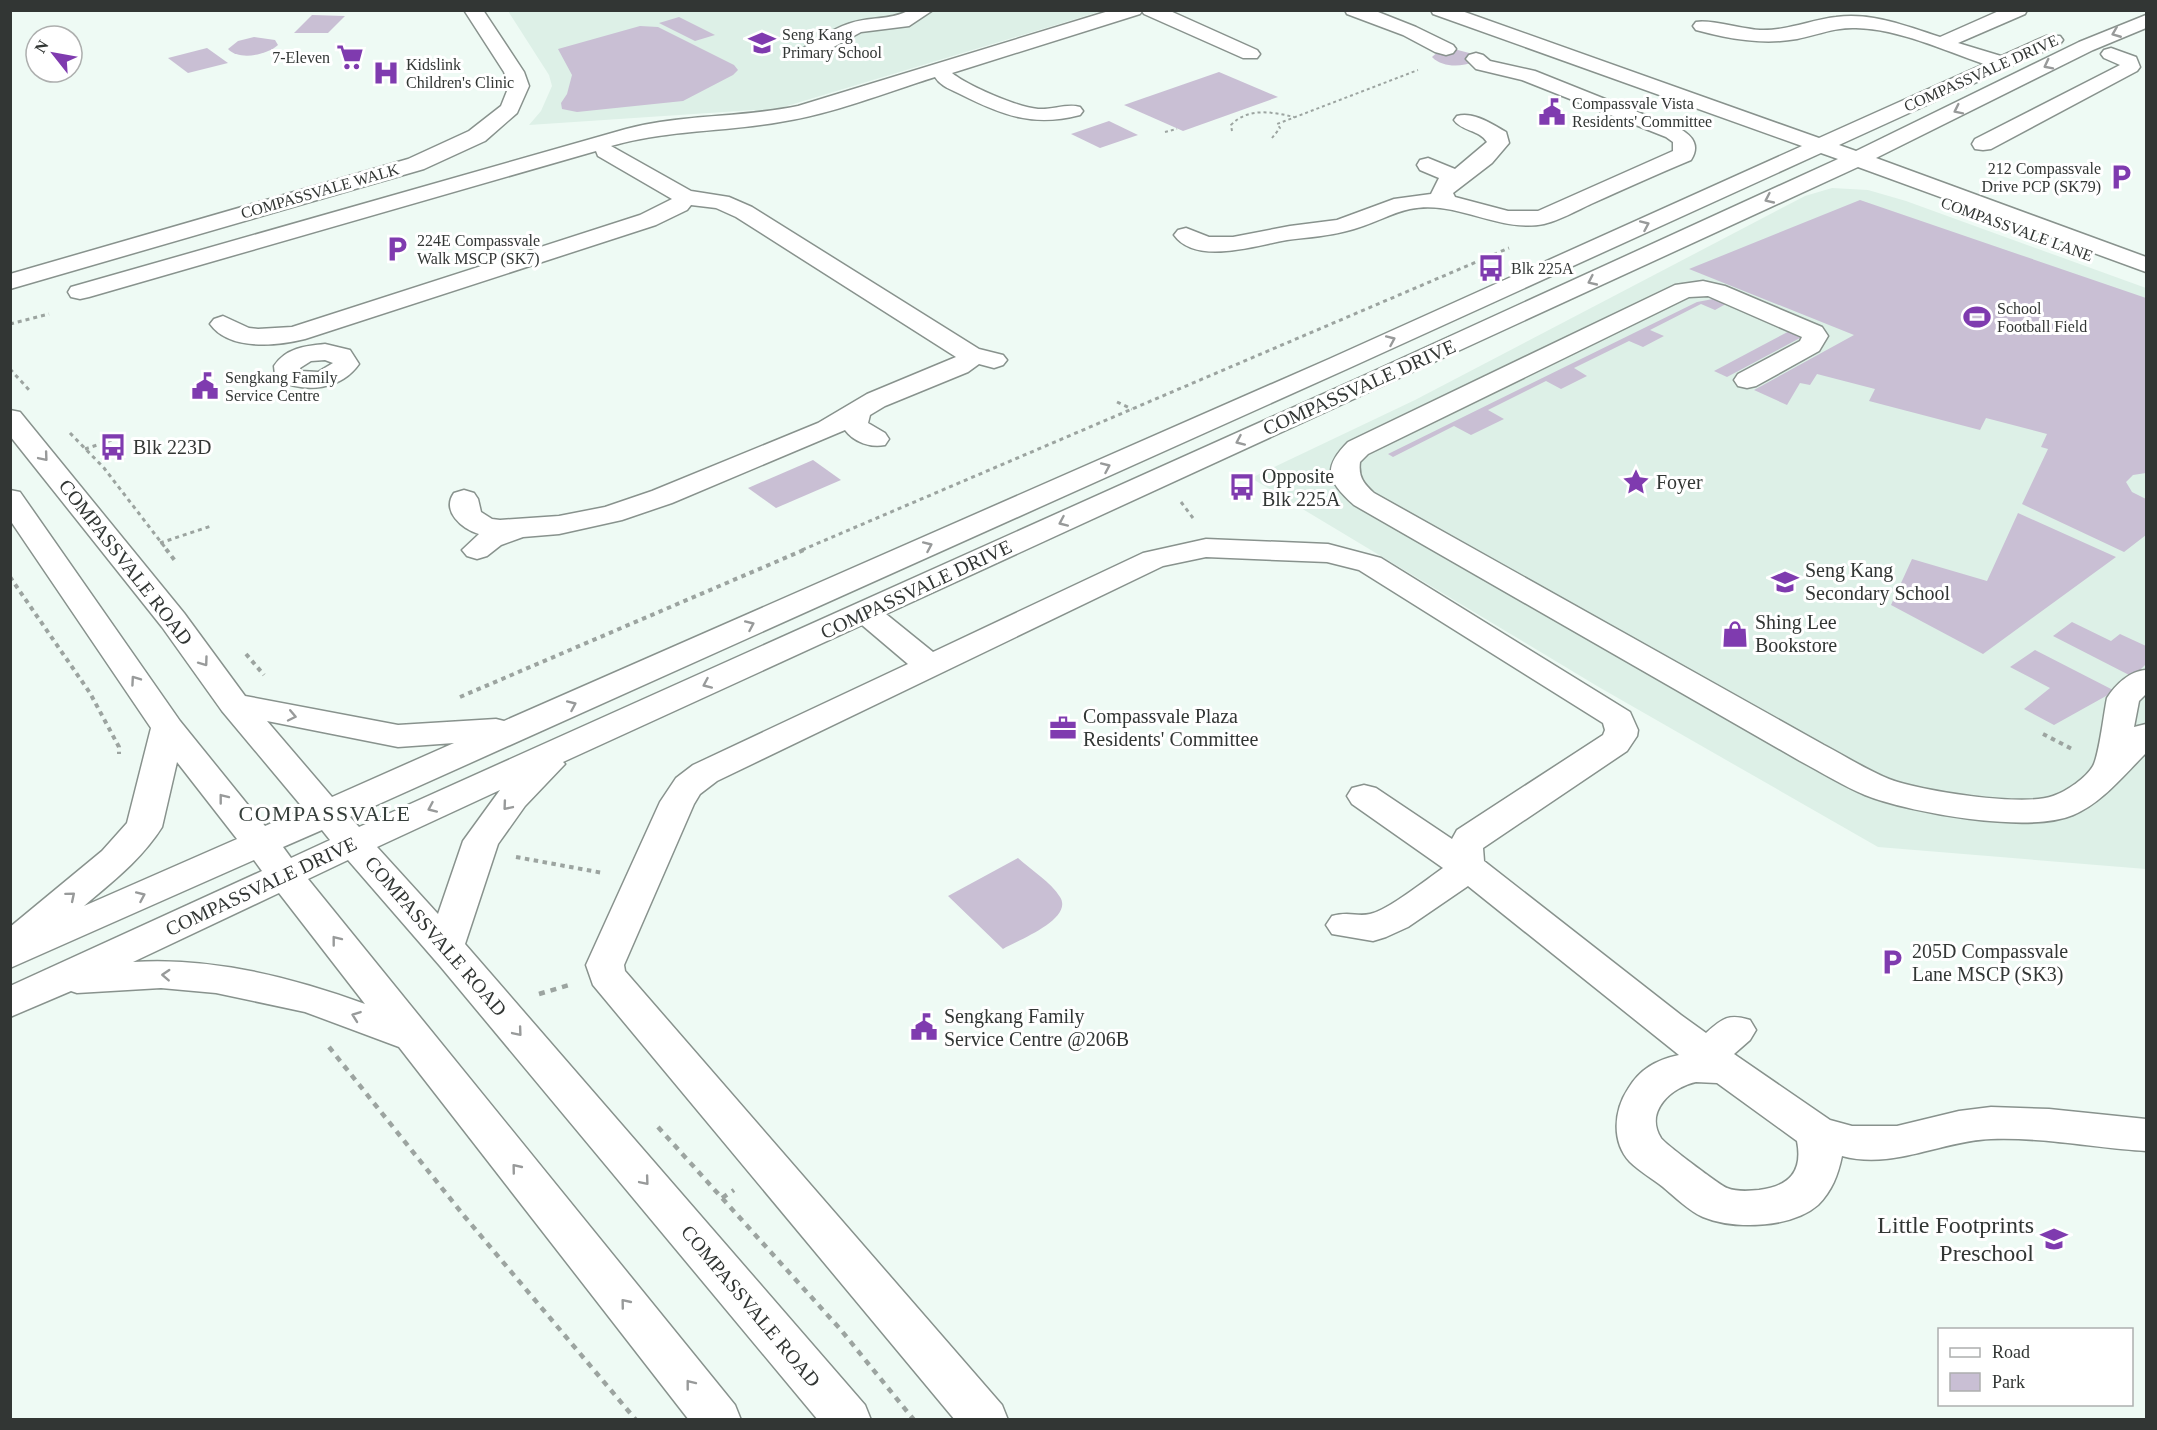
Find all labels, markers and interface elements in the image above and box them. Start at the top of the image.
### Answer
north arrow [24,24,84,84]
place label: Seng Kang Primary School [782,26,883,62]
one-way arrow [2112,26,2123,38]
school or university icon: Seng Kang Primary School [747,28,777,58]
street label: COMPASSVALE DRIVE [1901,31,2061,115]
text: N [31,37,52,56]
supermarket icon: 7-Eleven [335,42,365,72]
place label: 7-Eleven [272,49,330,66]
place label: Kidslink Children's Clinic [406,56,514,91]
hospital icon: Kidslink Children's Clinic [371,58,401,88]
one-way arrow [2044,58,2055,69]
place label: Compassvale Vista Residents' Committee [1572,95,1712,130]
public building icon: Compassvale Vista Residents' Committee [1537,97,1567,127]
one-way arrow [1953,103,1964,115]
street label: COMPASSVALE WALK [239,160,401,222]
place label: 212 Compassvale Drive PCP (SK79) [1982,160,2101,196]
parking icon: 212 Compassvale Drive PCP (SK79) [2106,162,2136,192]
one-way arrow [1765,191,1776,203]
street label: COMPASSVALE LANE [1939,194,2095,264]
one-way arrow [1639,221,1650,233]
place label: 224E Compassvale Walk MSCP (SK7) [417,232,540,268]
parking icon: 224E Compassvale Walk MSCP (SK7) [382,234,412,264]
bus stop icon: Blk 225A [1476,253,1506,283]
place label: Blk 225A [1511,260,1574,277]
one-way arrow [1587,273,1598,285]
place label: School Football Field [1997,300,2087,335]
sports icon: School Football Field [1962,302,1992,332]
street label: COMPASSVALE DRIVE [1259,335,1459,439]
one-way arrow [1384,335,1395,347]
place label: Sengkang Family Service Centre [225,369,337,404]
public building icon: Sengkang Family Service Centre [190,371,220,401]
bus stop icon: Blk 223D [98,432,128,462]
one-way arrow [1236,434,1247,446]
place label: Blk 223D [133,436,211,458]
one-way arrow [37,450,48,461]
one-way arrow [1100,462,1111,474]
place label: Opposite Blk 225A [1262,465,1341,510]
place icon: Foyer [1621,467,1651,497]
place label: Foyer [1656,471,1703,494]
bus stop icon: Opposite Blk 225A [1227,472,1257,502]
street label: COMPASSVALE ROAD [55,475,197,649]
one-way arrow [1058,514,1069,526]
street label: COMPASSVALE DRIVE [817,535,1015,643]
one-way arrow [922,541,933,553]
place label: Seng Kang Secondary School [1805,559,1950,605]
school or university icon: Seng Kang Secondary School [1770,567,1800,597]
place label: Shing Lee Bookstore [1755,611,1837,656]
shop icon: Shing Lee Bookstore [1720,619,1750,649]
one-way arrow [744,621,755,633]
one-way arrow [197,656,208,667]
one-way arrow [131,675,142,686]
one-way arrow [703,677,714,689]
one-way arrow [565,700,576,712]
place label: Compassvale Plaza Residents' Committee [1083,705,1258,750]
one-way arrow [286,709,296,722]
office icon: Compassvale Plaza Residents' Committee [1048,713,1078,743]
one-way arrow [219,793,230,804]
one-way arrow [503,799,514,810]
one-way arrow [428,800,439,812]
district label: COMPASSVALE [238,801,412,826]
street label: COMPASSVALE DRIVE [162,832,360,940]
street label: COMPASSVALE ROAD [361,852,511,1020]
one-way arrow [134,891,145,903]
one-way arrow [64,893,75,904]
one-way arrow [332,936,343,947]
place label: 205D Compassvale Lane MSCP (SK3) [1912,940,2068,986]
parking icon: 205D Compassvale Lane MSCP (SK3) [1877,947,1907,977]
one-way arrow [161,969,170,981]
place label: Sengkang Family Service Centre @206B [944,1005,1129,1051]
one-way arrow [351,1010,362,1023]
public building icon: Sengkang Family Service Centre @206B [909,1012,939,1042]
one-way arrow [511,1025,522,1036]
one-way arrow [512,1164,523,1175]
one-way arrow [638,1174,649,1185]
place label: Little Footprints Preschool [1877,1212,2034,1266]
street label: COMPASSVALE ROAD [677,1221,825,1391]
school or university icon: Little Footprints Preschool [2039,1224,2069,1254]
one-way arrow [621,1299,632,1310]
legend [1938,1328,2133,1406]
text: Road [1992,1342,2030,1362]
text: Park [1992,1372,2025,1392]
one-way arrow [686,1380,697,1391]

